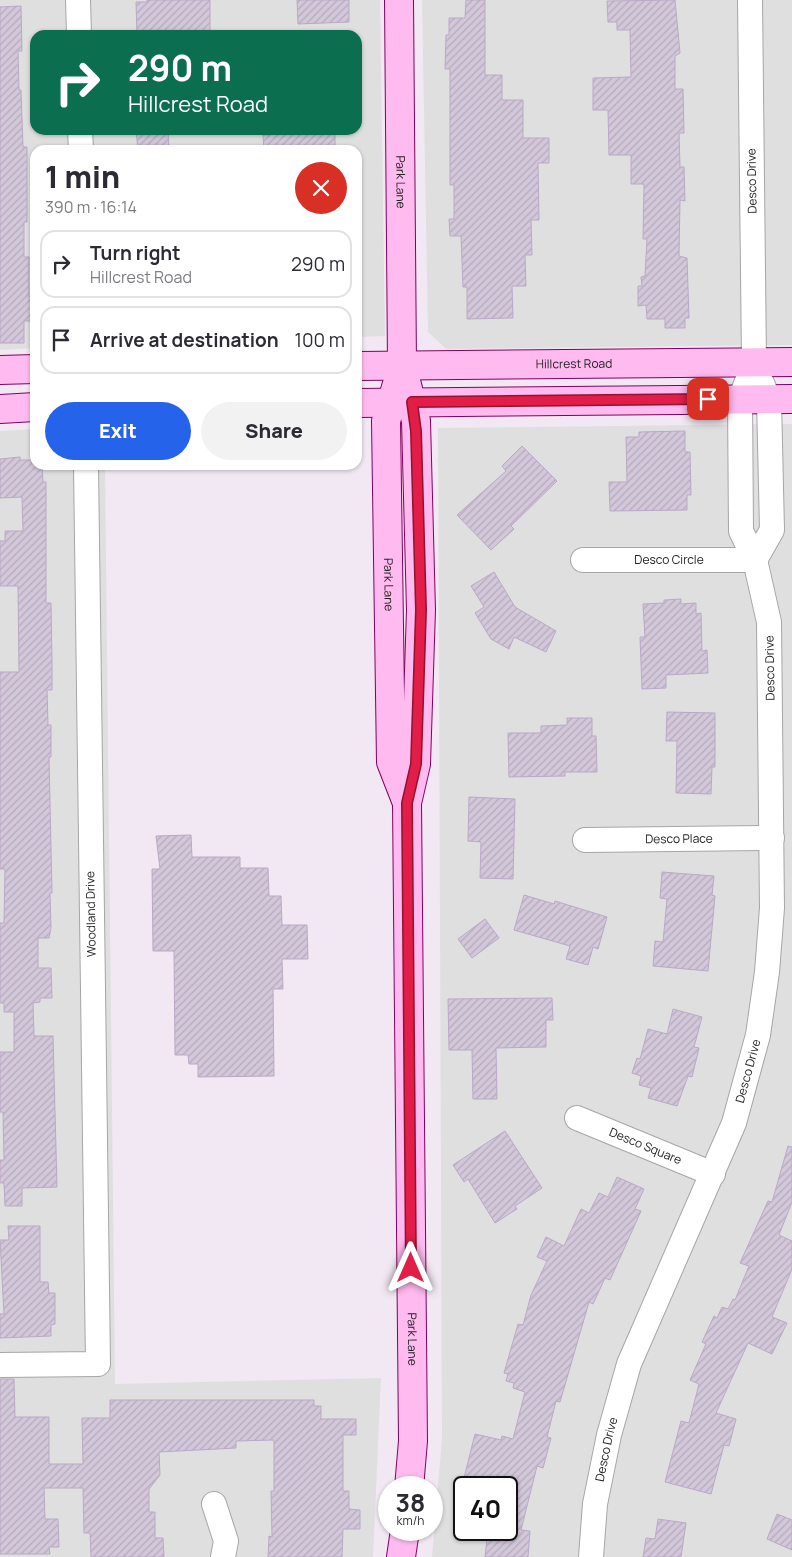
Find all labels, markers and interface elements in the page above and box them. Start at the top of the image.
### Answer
text: 290 m [128,44,232,92]
icon: right [45,50,110,115]
text: Hillcrest Road [128,89,268,119]
street label: Desco Drive [742,148,761,214]
street label: Park Lane [392,155,410,209]
text: 1 min [45,156,120,197]
button: close [295,162,347,214]
text: 390 m · 16:14 [45,196,137,218]
text: Turn right [90,240,180,266]
icon: right [47,250,75,278]
text: 290 m [291,251,345,277]
text: Hillcrest Road [90,266,192,288]
icon: arrive [47,326,75,354]
text: Arrive at destination [90,327,279,353]
text: 100 m [294,327,345,353]
street label: Hillcrest Road [536,355,612,372]
pin [687,378,729,420]
icon: arrive [694,385,722,413]
button: Exit [45,402,191,460]
button: Share [201,402,347,460]
street label: Desco Circle [634,551,704,568]
street label: Park Lane [380,558,398,611]
street label: Desco Drive [760,635,779,701]
street label: Desco Place [645,830,713,847]
street label: Woodland Drive [81,871,100,957]
street label: Desco Drive [731,1037,764,1105]
street label: Desco Square [607,1123,684,1168]
position arrow [384,1241,436,1293]
street label: Park Lane [404,1312,421,1366]
street label: Desco Drive [591,1415,622,1483]
speed limit sign: 40 [453,1476,518,1541]
text: 38 [396,1485,425,1520]
text: km/h [397,1512,424,1529]

